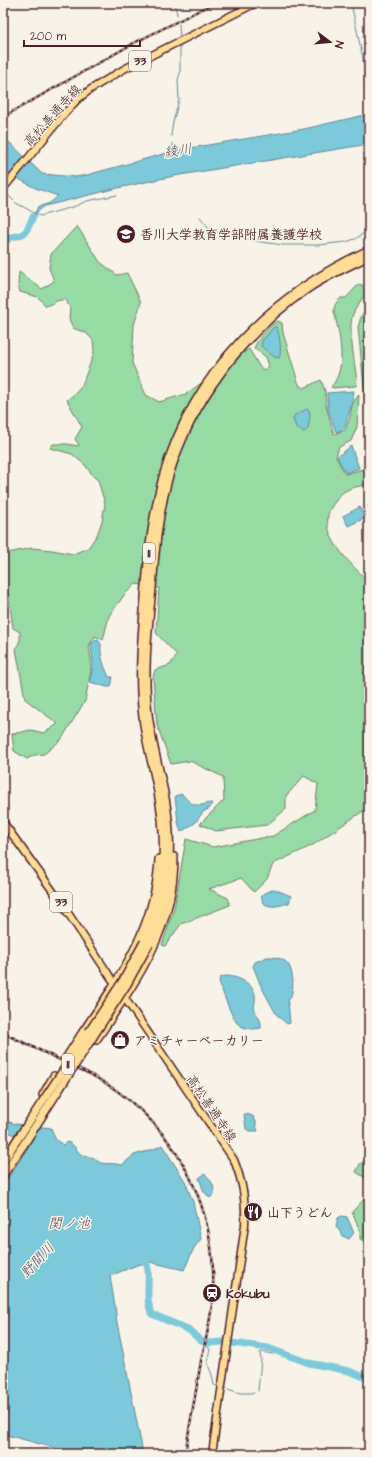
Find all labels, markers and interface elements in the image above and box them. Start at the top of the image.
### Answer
scale bar [24,22,140,48]
north arrow [310,22,350,62]
text: 200 m [30,28,67,45]
text: N [331,39,347,50]
road number: 33 [129,51,151,71]
street label: 高松善通寺線 [20,80,86,151]
water label: 綾川 [163,139,193,163]
school or university icon: 香川大学教育学部附属養護学校 [115,223,137,245]
place label: 香川大学教育学部附属養護学校 [140,226,322,244]
road number: 11 [143,543,155,563]
road number: 33 [50,892,72,912]
shop icon: アミチャーベーカリー [109,1029,131,1051]
place label: アミチャーベーカリー [134,1032,264,1050]
road number: 11 [62,1054,74,1074]
street label: 高松善通寺線 [182,1071,241,1147]
restaurant icon: 山下うどん [242,1201,264,1223]
place label: 山下うどん [267,1204,333,1222]
water label: 関ノ池 [48,1214,91,1234]
water label: 野間川 [16,1239,59,1283]
station icon: Kokubu [201,1282,223,1304]
place label: Kokubu [226,1285,270,1303]

